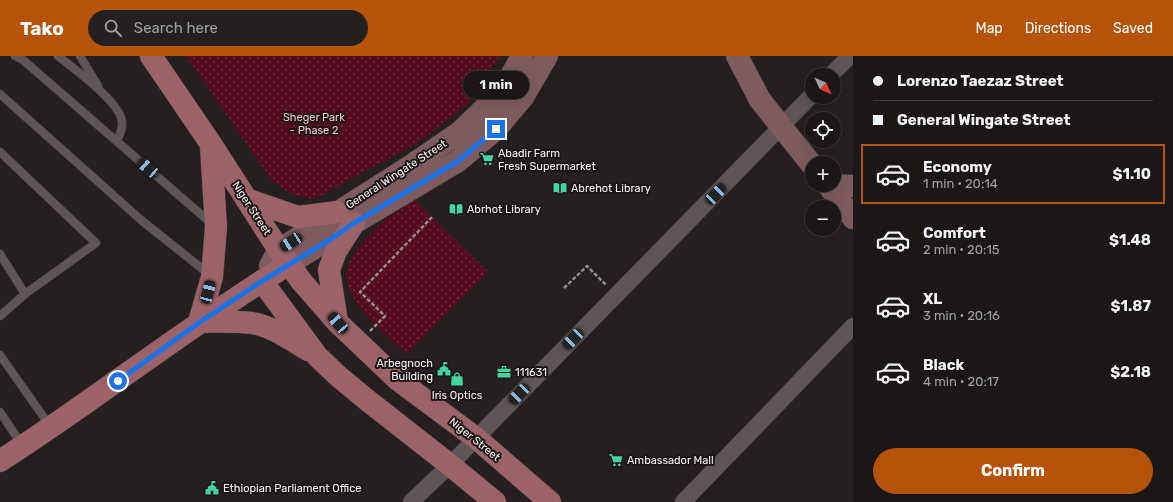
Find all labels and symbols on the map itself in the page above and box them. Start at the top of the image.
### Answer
north arrow [805,68,841,104]
callout: 1 min [463,71,529,99]
park label: Sheger Park - Phase 2 [283,111,345,137]
route end [487,120,505,138]
street label: General Wingate Street [343,137,450,212]
place label: Abadir Farm Fresh Supermarket [498,147,596,173]
supermarket icon: Abadir Farm Fresh Supermarket [479,151,495,167]
car [135,156,161,180]
street label: Niger Street [229,179,274,238]
library icon: Abrehot Library [552,180,568,196]
car [703,181,729,207]
place label: Abrehot Library [571,182,651,195]
library icon: Abrhot Library [448,201,464,217]
place label: Abrhot Library [467,203,541,216]
car [278,230,304,254]
car [199,279,217,305]
car [326,310,350,336]
car [560,326,586,352]
place label: Arbegnoch Building [376,357,433,383]
public building icon: Arbegnoch Building [436,361,452,377]
office icon: 111631 [496,364,512,380]
place label: 111631 [515,366,547,379]
shop icon: Iris Optics [449,371,465,387]
route start [109,372,127,390]
car [506,381,532,407]
place label: Iris Optics [432,389,483,402]
street label: Niger Street [447,415,503,464]
supermarket icon: Ambassador Mall [608,452,624,468]
place label: Ambassador Mall [627,454,714,467]
public building icon: Ethiopian Parliament Office [204,480,220,496]
place label: Ethiopian Parliament Office [223,482,361,495]

